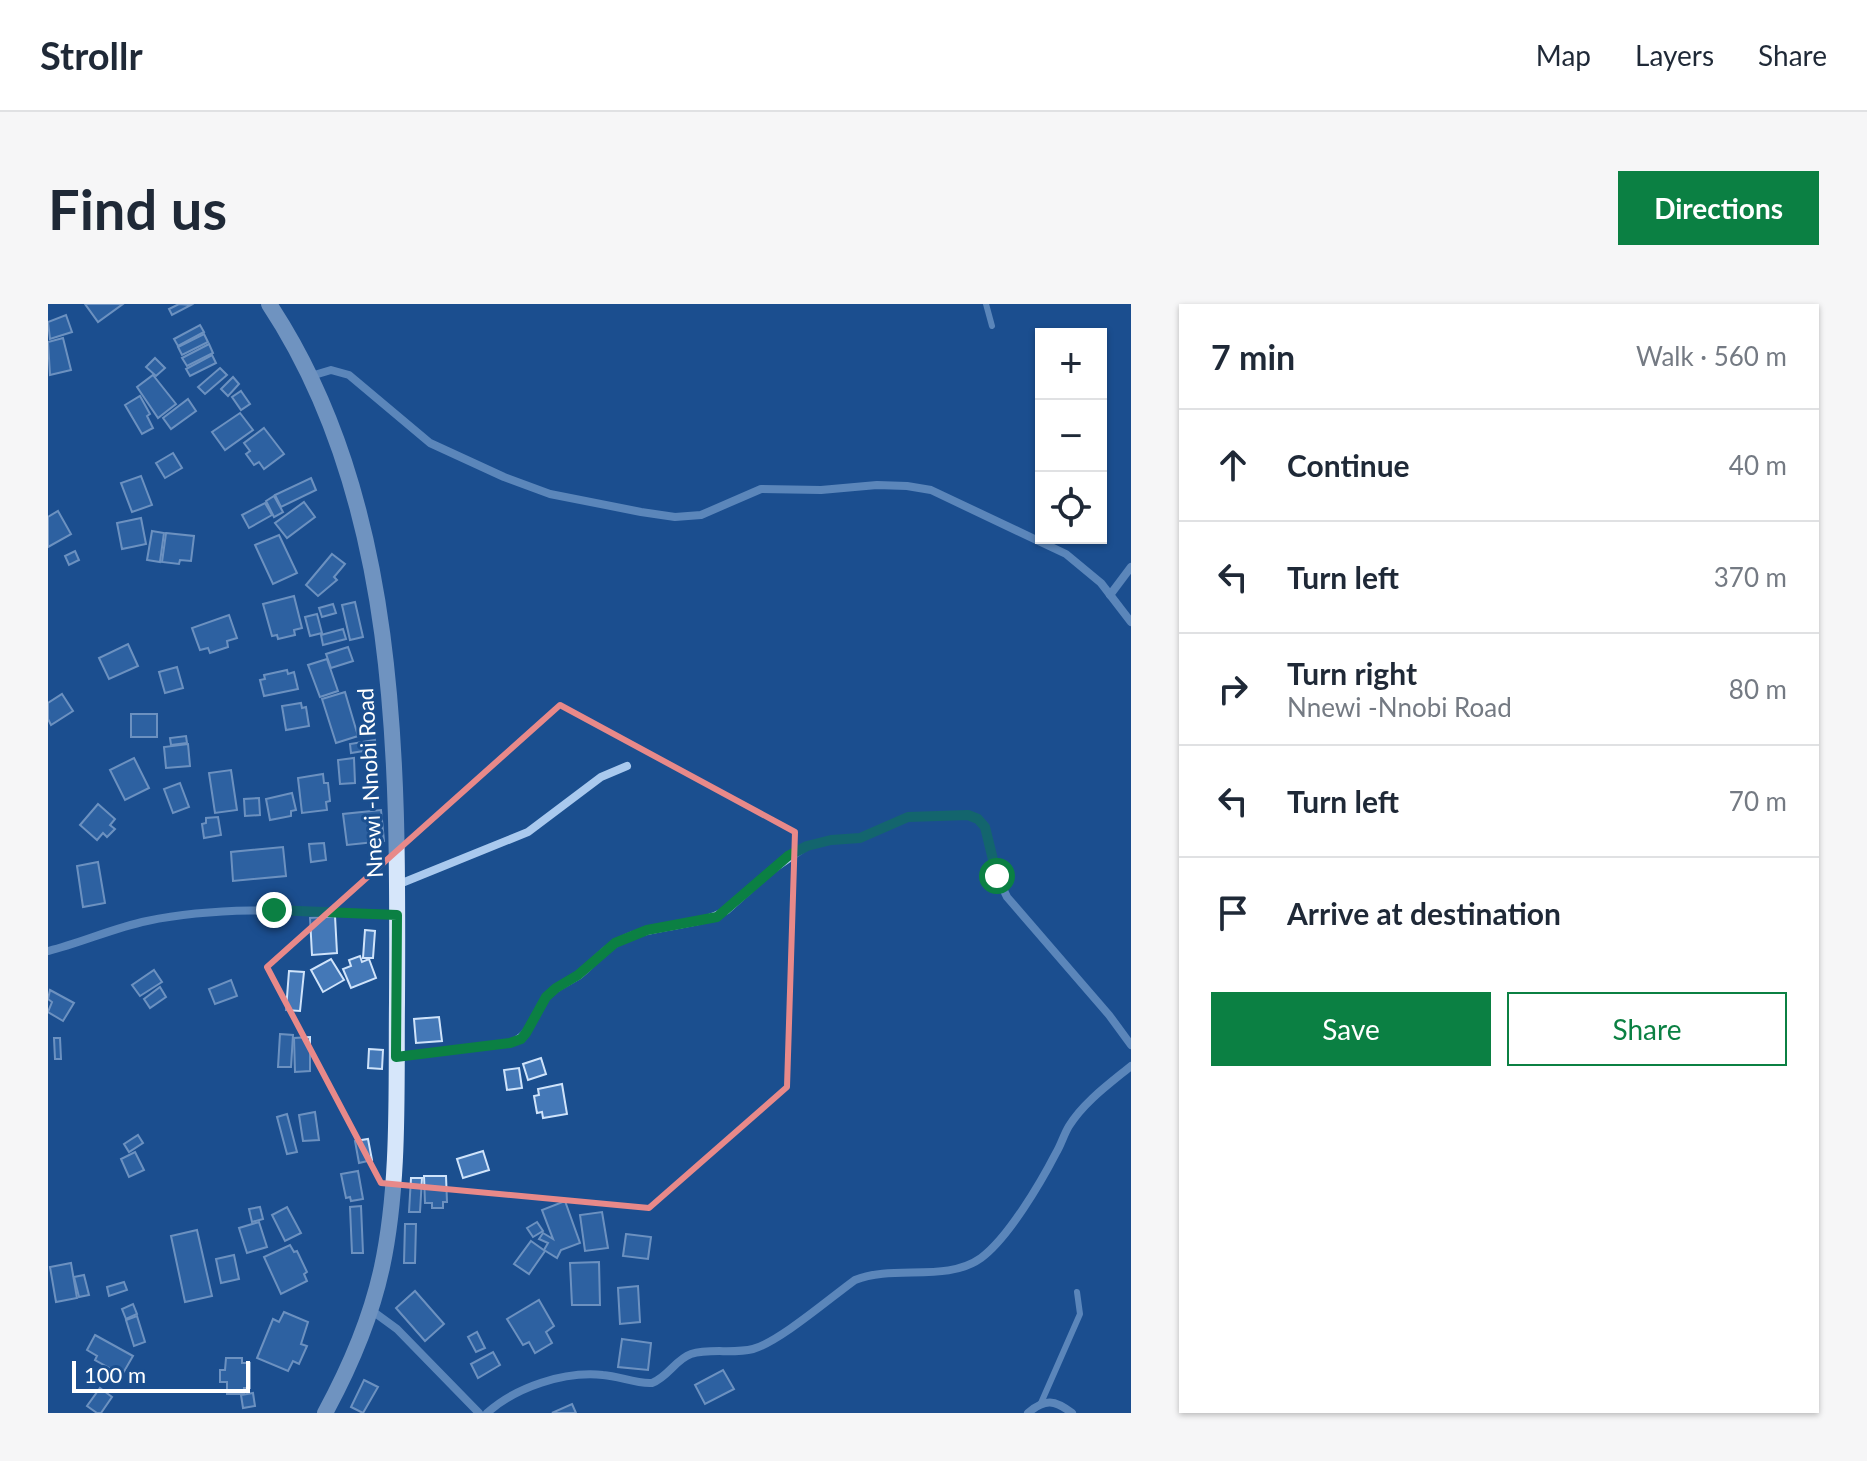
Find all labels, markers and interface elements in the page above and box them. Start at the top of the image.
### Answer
text: Strollr [40,32,143,78]
text: Map [1536,38,1591,72]
text: Layers [1635,38,1714,72]
text: Share [1758,38,1827,72]
button: Directions [1618,171,1819,245]
text: Find us [48,175,227,242]
map controls [1035,328,1107,544]
button: + [1035,328,1107,400]
text: 7 min [1211,336,1295,377]
text: Walk · 560 m [1636,340,1787,372]
button: − [1035,400,1107,472]
icon: ahead [1211,443,1255,487]
text: Continue [1287,447,1410,483]
text: 40 m [1729,449,1787,481]
button: locate [1035,472,1107,544]
icon: left [1211,555,1255,599]
text: Turn left [1287,559,1399,595]
text: 370 m [1714,561,1787,593]
text: Turn right [1287,655,1417,691]
icon: right [1211,667,1255,711]
text: 80 m [1729,673,1787,705]
street label: Nnewi -Nnobi Road [351,687,388,879]
text: Nnewi -Nnobi Road [1287,691,1512,723]
icon: left [1211,779,1255,823]
text: Turn left [1287,783,1399,819]
text: 70 m [1729,785,1787,817]
route start [979,858,1015,894]
icon: arrive [1211,891,1255,935]
route end [256,892,292,928]
text: Arrive at destination [1287,895,1561,931]
button: Save [1211,992,1491,1066]
button: Share [1507,992,1787,1066]
scale bar [72,1357,250,1393]
text: 100 m [84,1361,146,1388]

